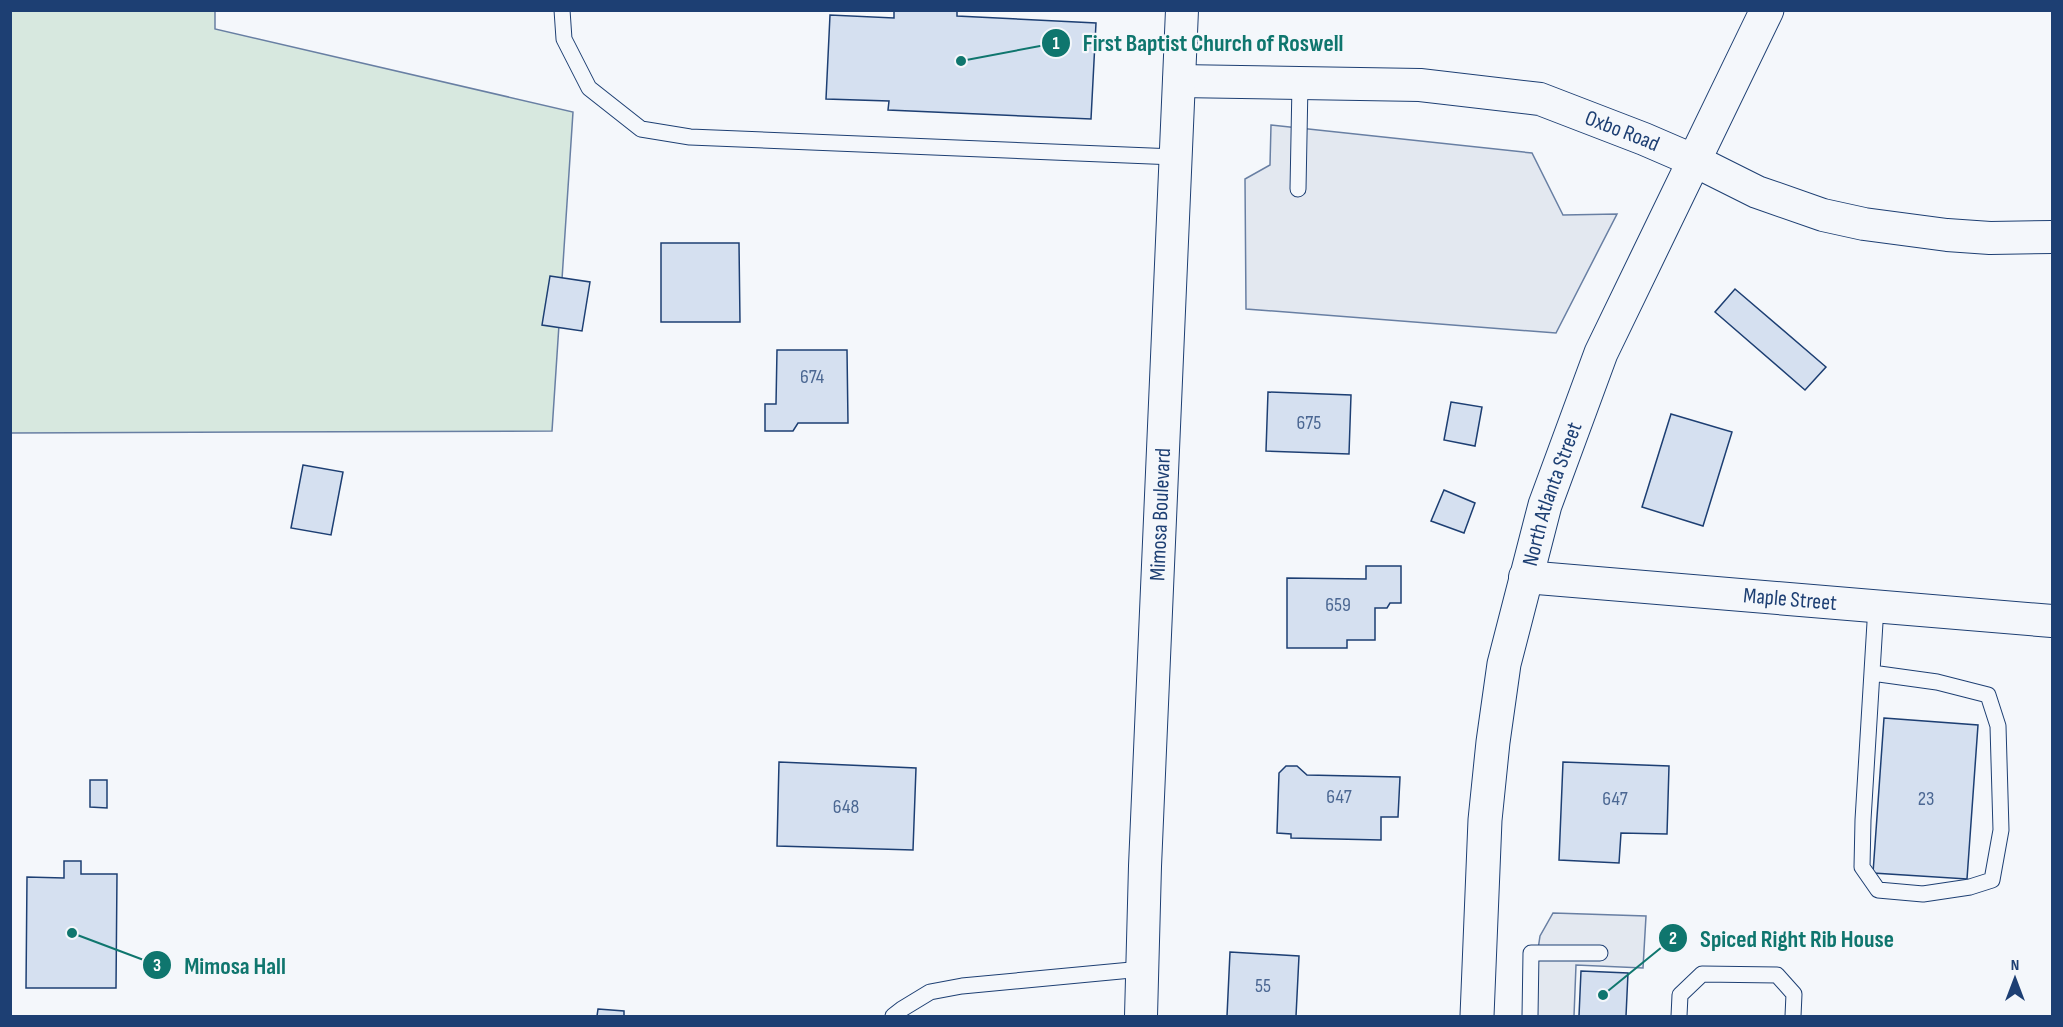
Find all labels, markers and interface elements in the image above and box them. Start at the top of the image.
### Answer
callout: First Baptist Church of Roswell [1041,22,1355,64]
text: First Baptist Church of Roswell [1083,29,1343,58]
text: 1 [1052,33,1060,54]
street label: Oxbo Road [1581,104,1664,158]
house number: 674 [800,365,824,389]
house number: 675 [1297,411,1321,435]
street label: North Atlanta Street [1516,418,1588,569]
street label: Mimosa Boulevard [1144,447,1177,581]
street label: Maple Street [1742,582,1838,617]
house number: 659 [1325,593,1351,617]
house number: 647 [1326,785,1352,809]
house number: 647 [1602,787,1628,811]
house number: 23 [1918,787,1934,811]
house number: 648 [833,795,859,819]
callout: Spiced Right Rib House [1658,917,1906,959]
text: Spiced Right Rib House [1700,925,1894,954]
text: 2 [1669,928,1677,949]
callout: Mimosa Hall [142,944,298,986]
north arrow [1985,949,2045,1009]
text: Mimosa Hall [184,952,286,981]
text: 3 [153,955,161,976]
text: N [2011,956,2019,975]
house number: 55 [1255,974,1271,998]

